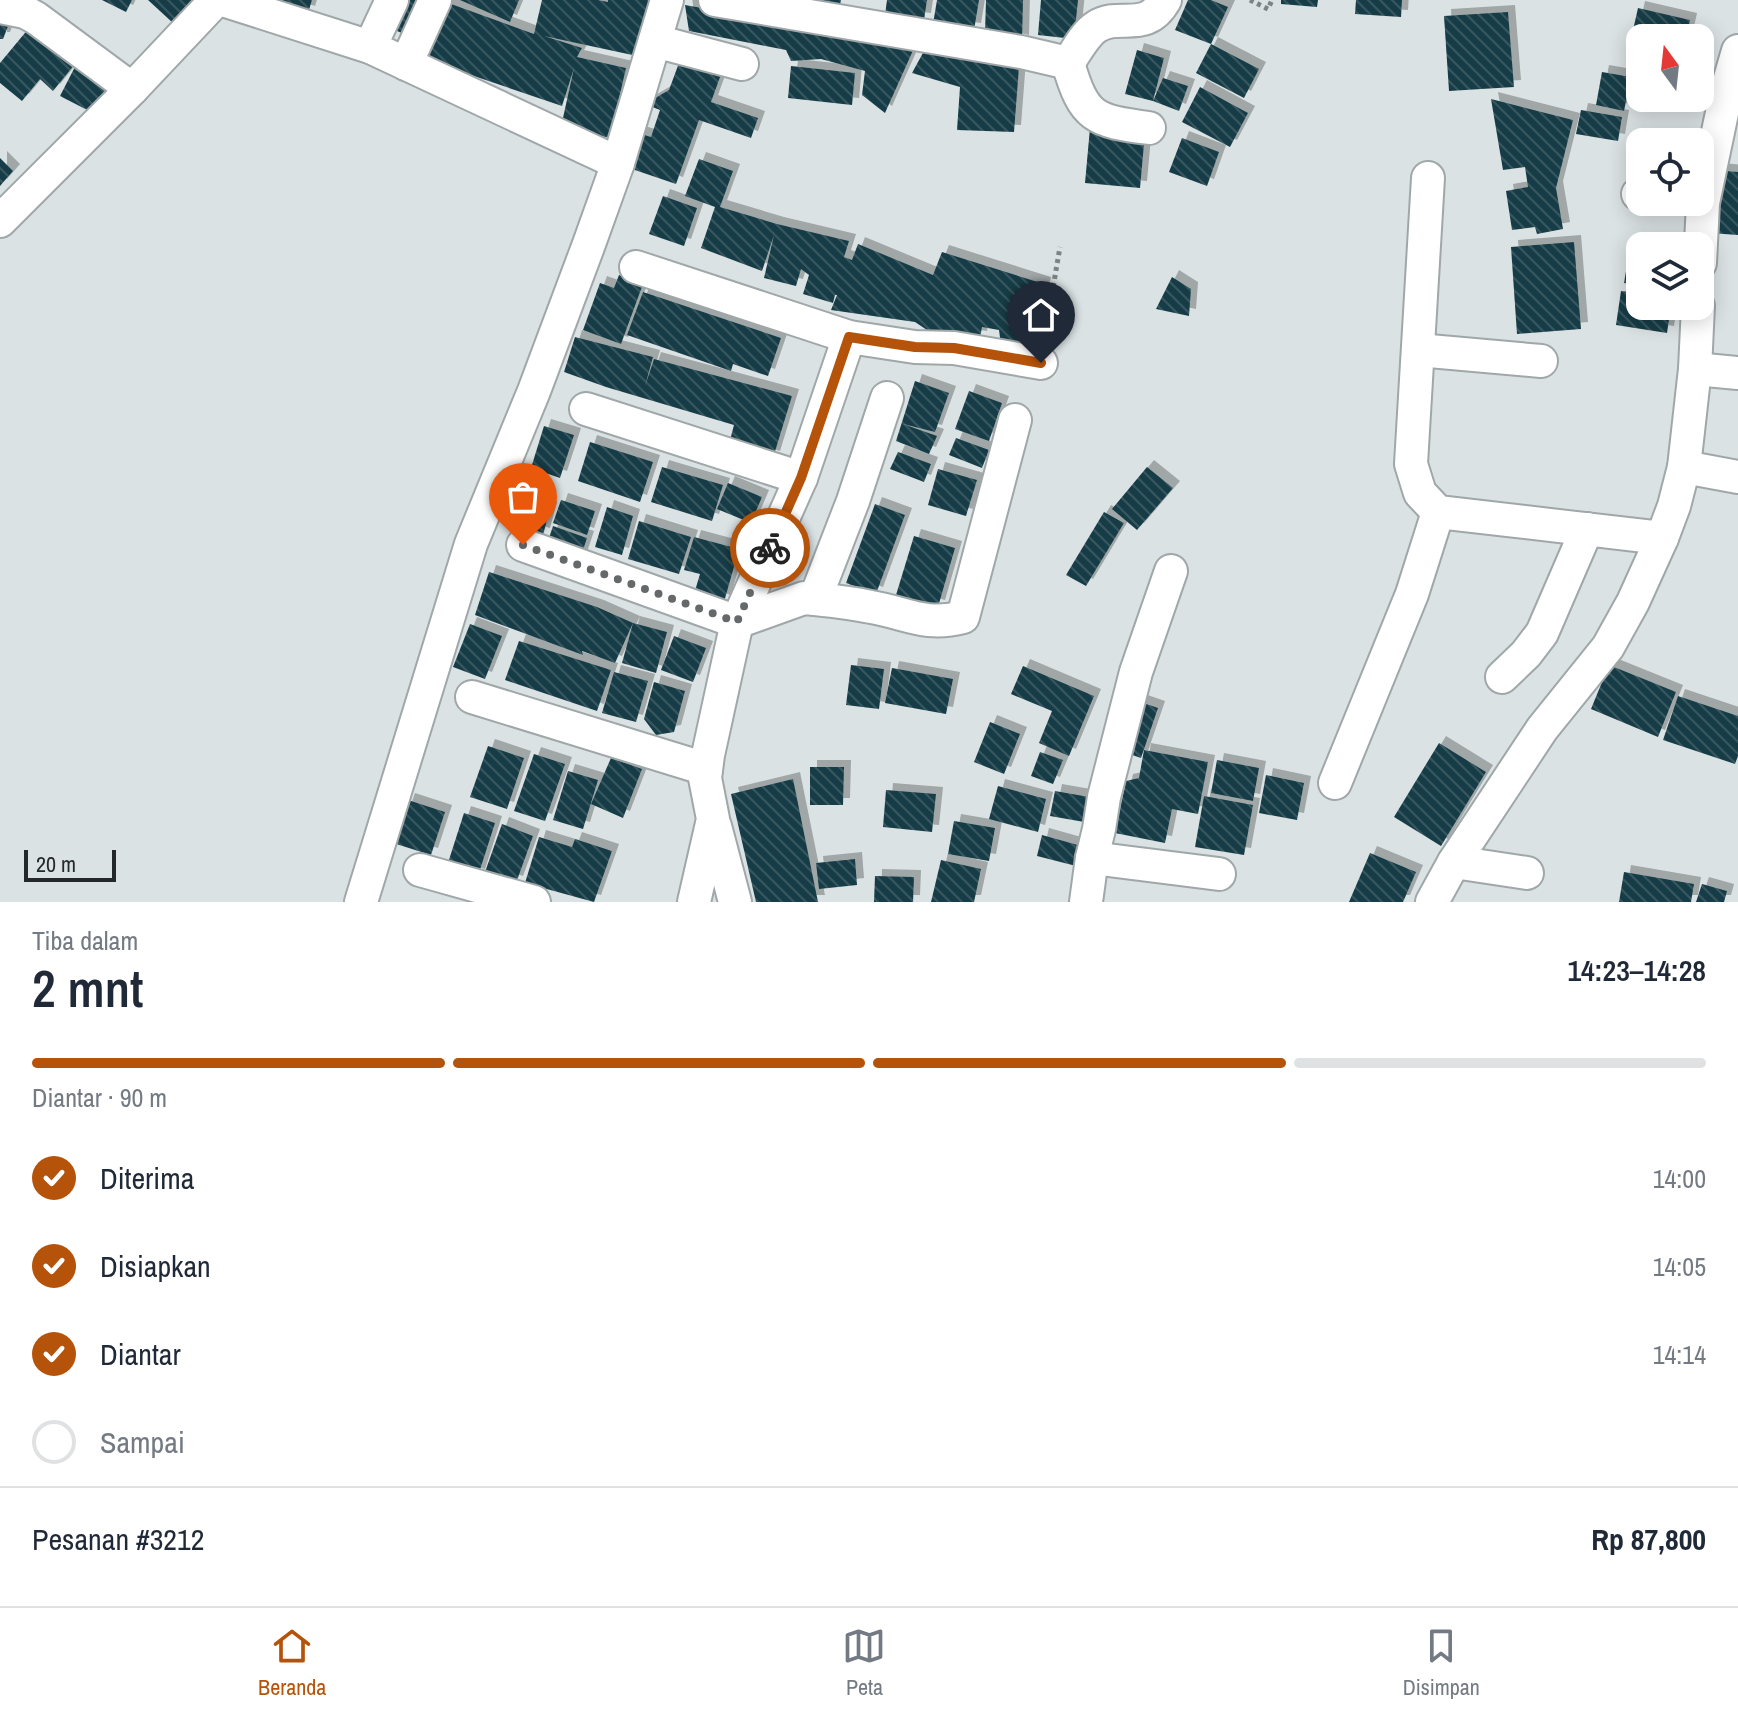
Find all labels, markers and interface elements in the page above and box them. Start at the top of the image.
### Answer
north arrow [1626,24,1714,112]
map controls [1626,24,1714,320]
button: locate [1626,128,1714,216]
button: layers [1626,232,1714,320]
pin [1007,281,1075,363]
icon: home [1019,293,1063,337]
pin [489,463,557,545]
icon: bag [501,475,545,519]
courier [730,508,810,588]
icon: bike [748,526,792,570]
scale bar [24,846,116,882]
text: 20 m [36,849,76,879]
text: Tiba dalam [32,923,138,958]
text: 14:23–14:28 [1567,950,1706,990]
text: 2 mnt [32,953,143,1023]
text: Diantar · 90 m [32,1080,167,1115]
icon: check [32,1156,76,1200]
text: Diterima [100,1158,194,1198]
text: 14:00 [1653,1161,1706,1196]
icon: check [32,1244,76,1288]
text: Disiapkan [100,1246,211,1286]
text: 14:05 [1653,1249,1706,1284]
icon: check [32,1332,76,1376]
text: Diantar [100,1334,181,1374]
text: 14:14 [1653,1337,1706,1372]
text: Sampai [100,1422,185,1462]
text: Pesanan #3212 [32,1519,204,1559]
text: Rp 87,800 [1591,1519,1706,1559]
tab: Beranda [258,1624,326,1702]
tab: Peta [842,1624,886,1702]
tab: Disimpan [1403,1624,1480,1702]

